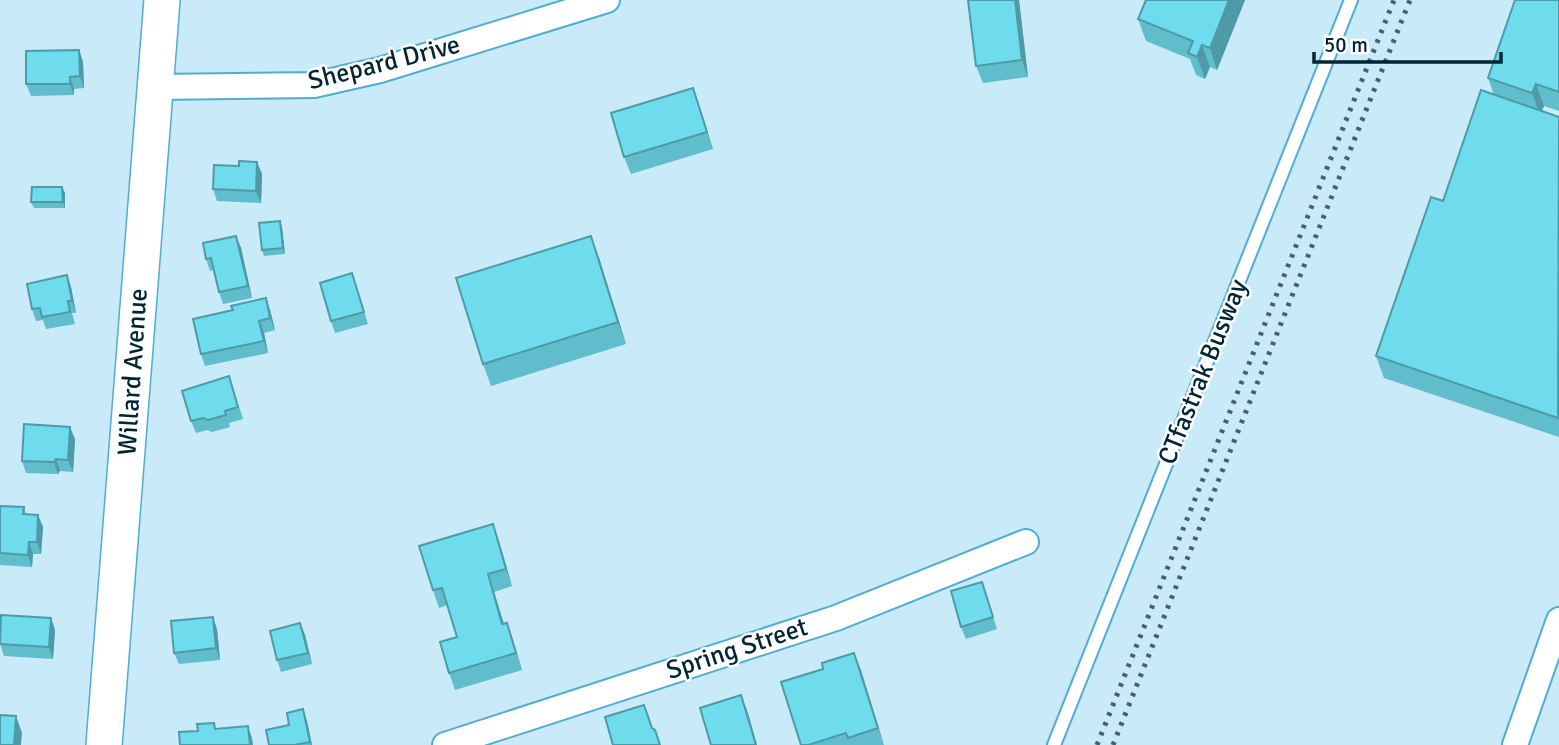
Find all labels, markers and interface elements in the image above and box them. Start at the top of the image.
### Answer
scale bar [1314,21,1501,65]
street label: Shepard Drive [305,29,463,97]
text: 50 m [1324,32,1368,58]
street label: CTfastrak Busway [1151,275,1255,469]
street label: Willard Avenue [111,287,155,457]
street label: Spring Street [662,611,812,687]

